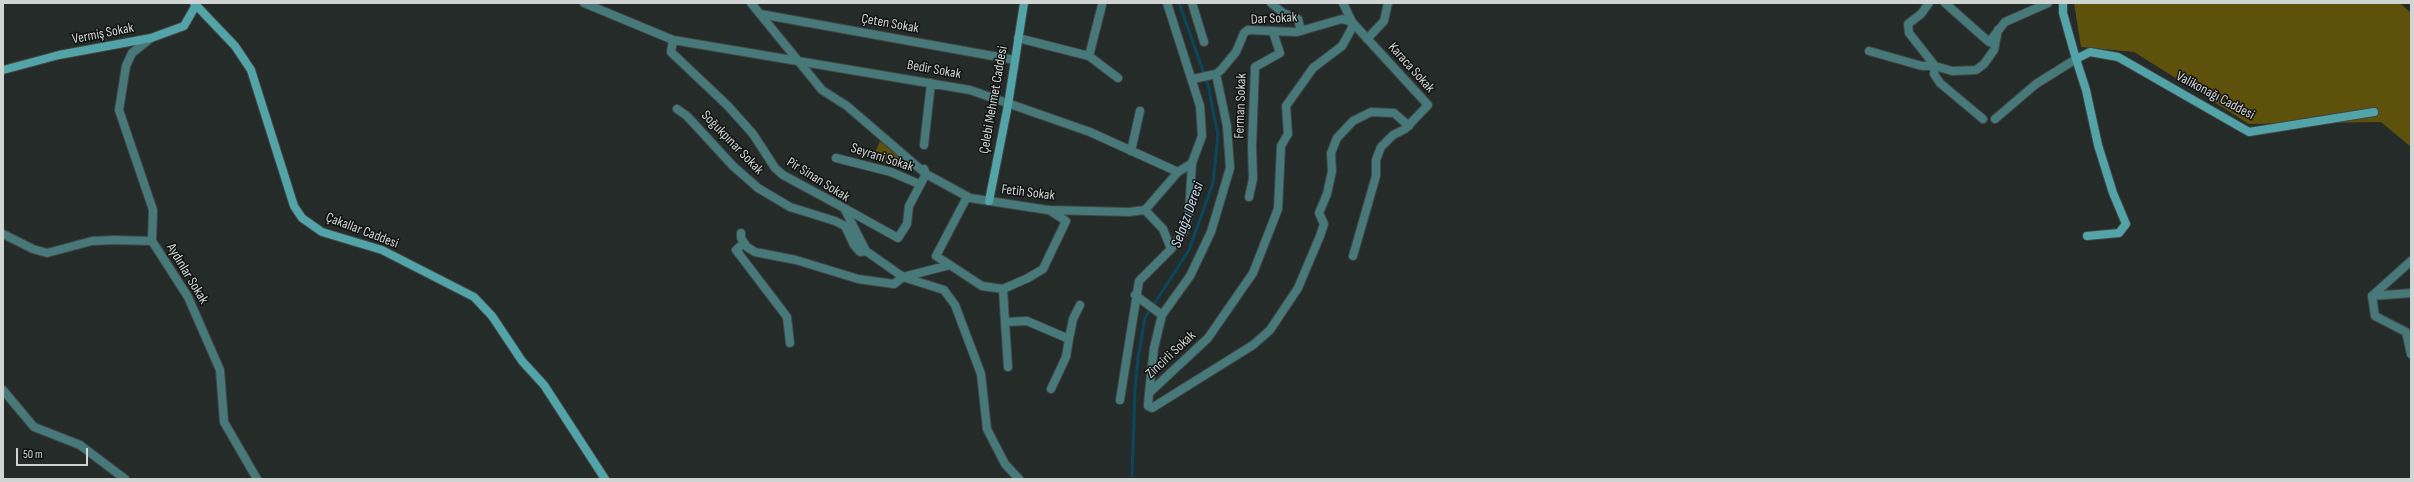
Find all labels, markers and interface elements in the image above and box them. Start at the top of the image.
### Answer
street label: Dar Sokak [1250,9,1298,29]
street label: Çeten Sokak [860,11,920,37]
street label: Vermiş Sokak [71,20,135,48]
street label: Karaca Sokak [1384,39,1438,97]
street label: Çelebi Mehmet Caddesi [976,45,1012,155]
street label: Bedir Sokak [906,57,962,83]
street label: Valikonağı Caddesi [2173,68,2257,124]
street label: Ferman Sokak [1231,73,1251,139]
street label: Soğukpınar Sokak [697,108,767,178]
street label: Seyrani Sokak [849,140,915,176]
street label: Pir Sinan Sokak [784,154,852,206]
water label: Selağzı Deresi [1168,180,1208,250]
street label: Fetih Sokak [1000,181,1056,205]
street label: Çakallar Caddesi [323,209,401,253]
street label: Aydınlar Sokak [162,241,212,307]
street label: Zincirli Sokak [1143,328,1199,382]
scale bar [18,440,90,466]
text: 50 m [23,447,43,462]

